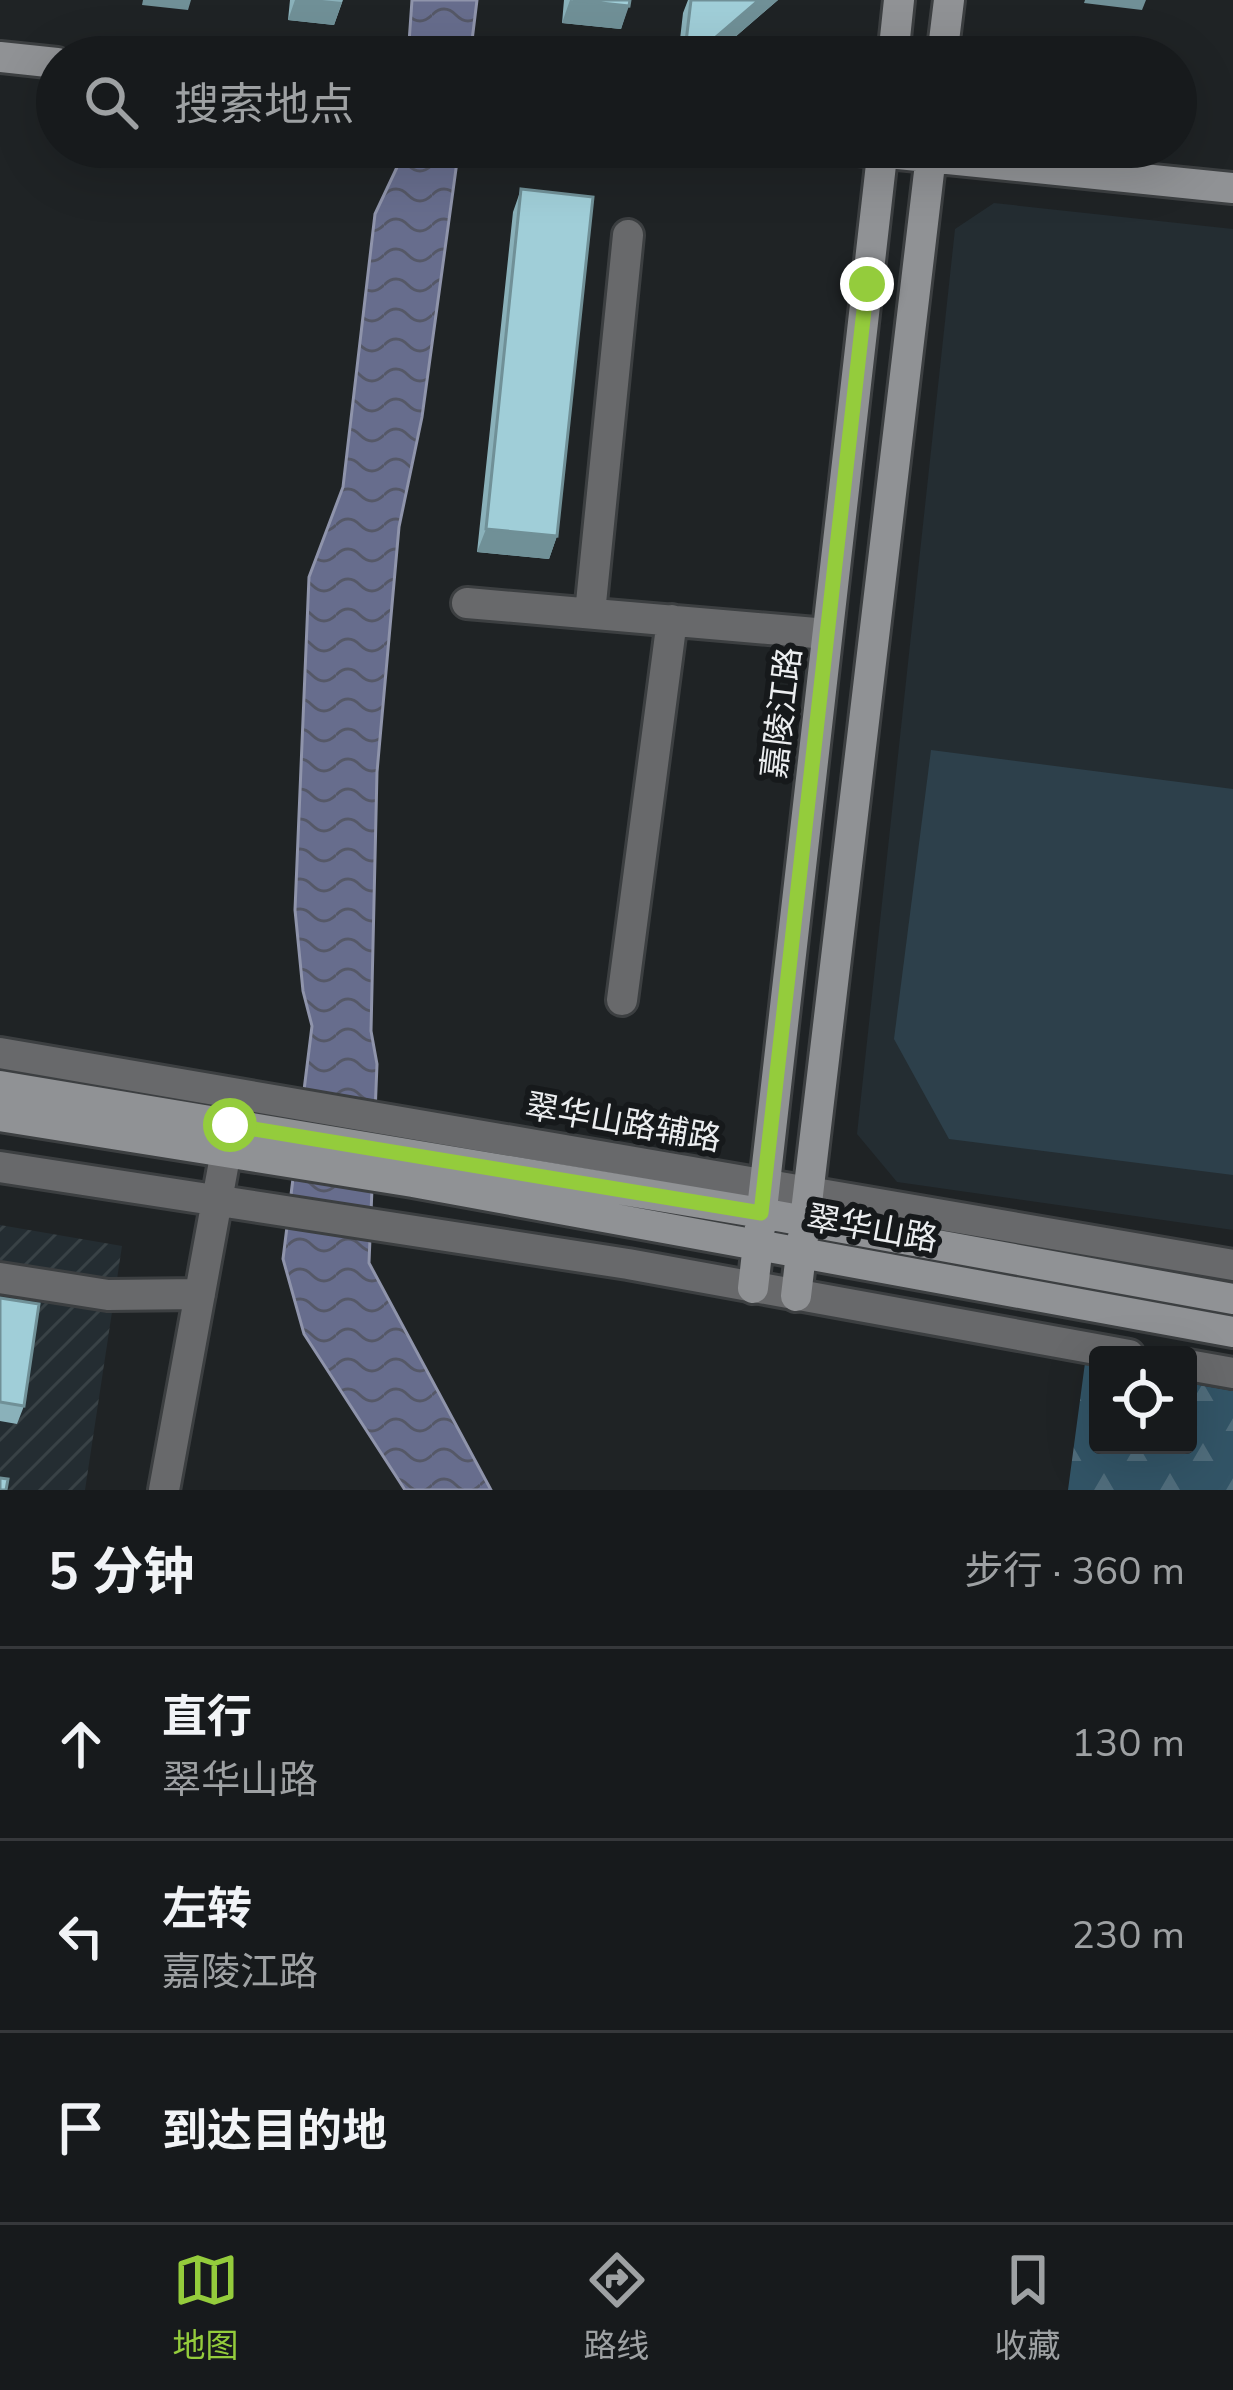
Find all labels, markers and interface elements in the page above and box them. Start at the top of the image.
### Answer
search box [36,36,1197,168]
icon: search [78,69,144,135]
text: 搜索地点 [174,75,354,136]
route end [840,257,894,311]
street label: 嘉陵江路 [752,645,812,781]
street label: 翠华山路辅路 [522,1084,724,1162]
route start [203,1098,257,1152]
street label: 翠华山路 [803,1195,941,1263]
map controls [1089,1346,1197,1454]
button: locate [1089,1346,1197,1454]
text: 5 分钟 [48,1537,194,1607]
text: 步行 · 360 m [964,1545,1185,1598]
text: 直行 [162,1687,252,1748]
icon: ahead [48,1711,114,1777]
text: 130 m [1071,1717,1185,1770]
text: 翠华山路 [162,1754,318,1807]
text: 左转 [162,1879,252,1940]
icon: left [48,1903,114,1969]
text: 230 m [1071,1909,1185,1962]
text: 嘉陵江路 [162,1946,318,1999]
icon: arrive [48,2095,114,2161]
text: 到达目的地 [162,2101,387,2162]
tab: 地图 [173,2247,239,2369]
tab: 路线 [584,2247,650,2369]
tab: 收藏 [995,2247,1061,2369]

